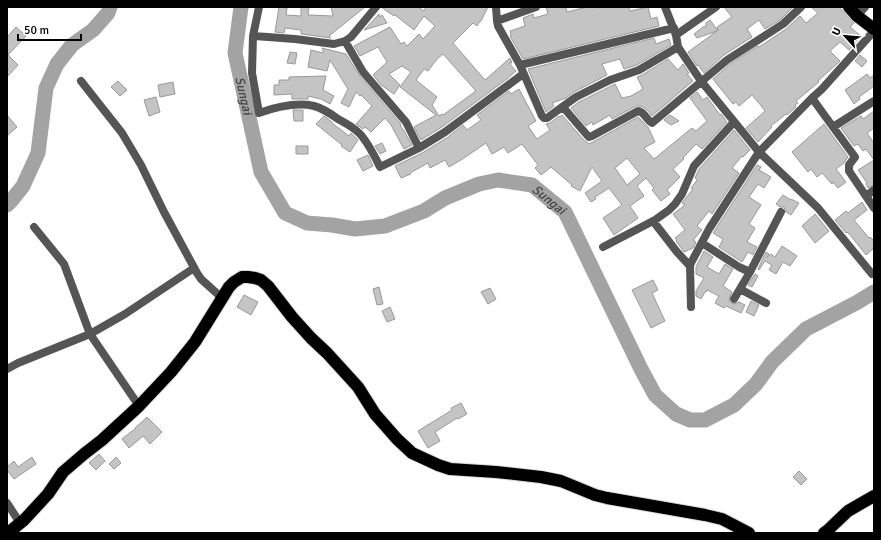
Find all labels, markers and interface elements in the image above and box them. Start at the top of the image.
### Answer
scale bar [18,16,81,42]
north arrow [825,16,865,56]
text: 50 m [24,23,49,38]
text: U [829,25,844,38]
water label: Sungai [231,75,256,118]
water label: Sungai [529,182,570,219]

